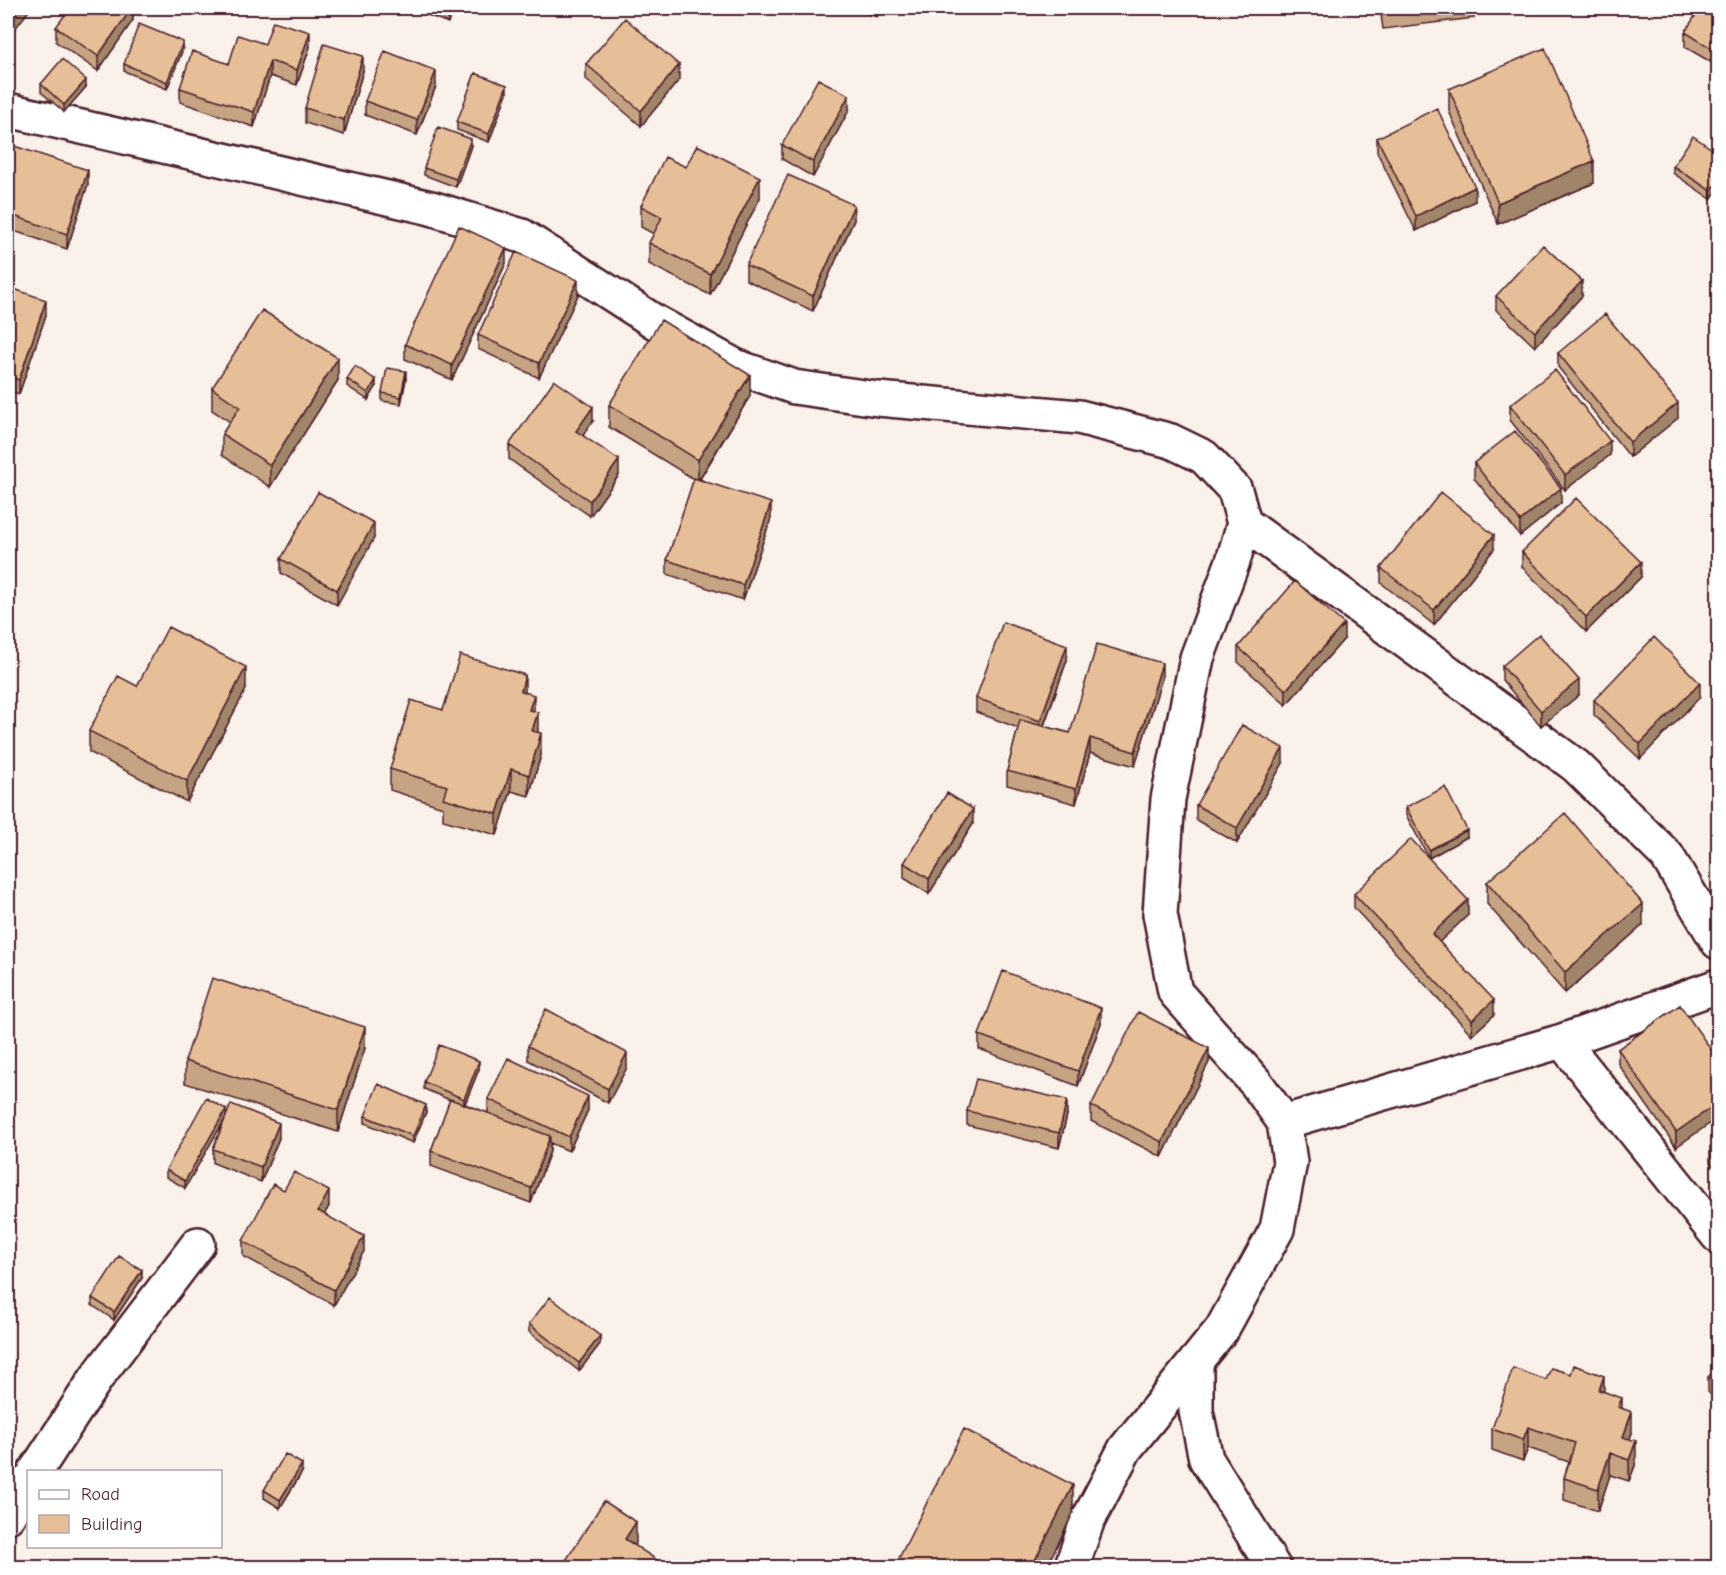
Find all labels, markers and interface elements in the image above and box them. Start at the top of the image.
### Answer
legend [27,1470,222,1548]
text: Road [81,1484,120,1505]
text: Building [81,1514,143,1535]

